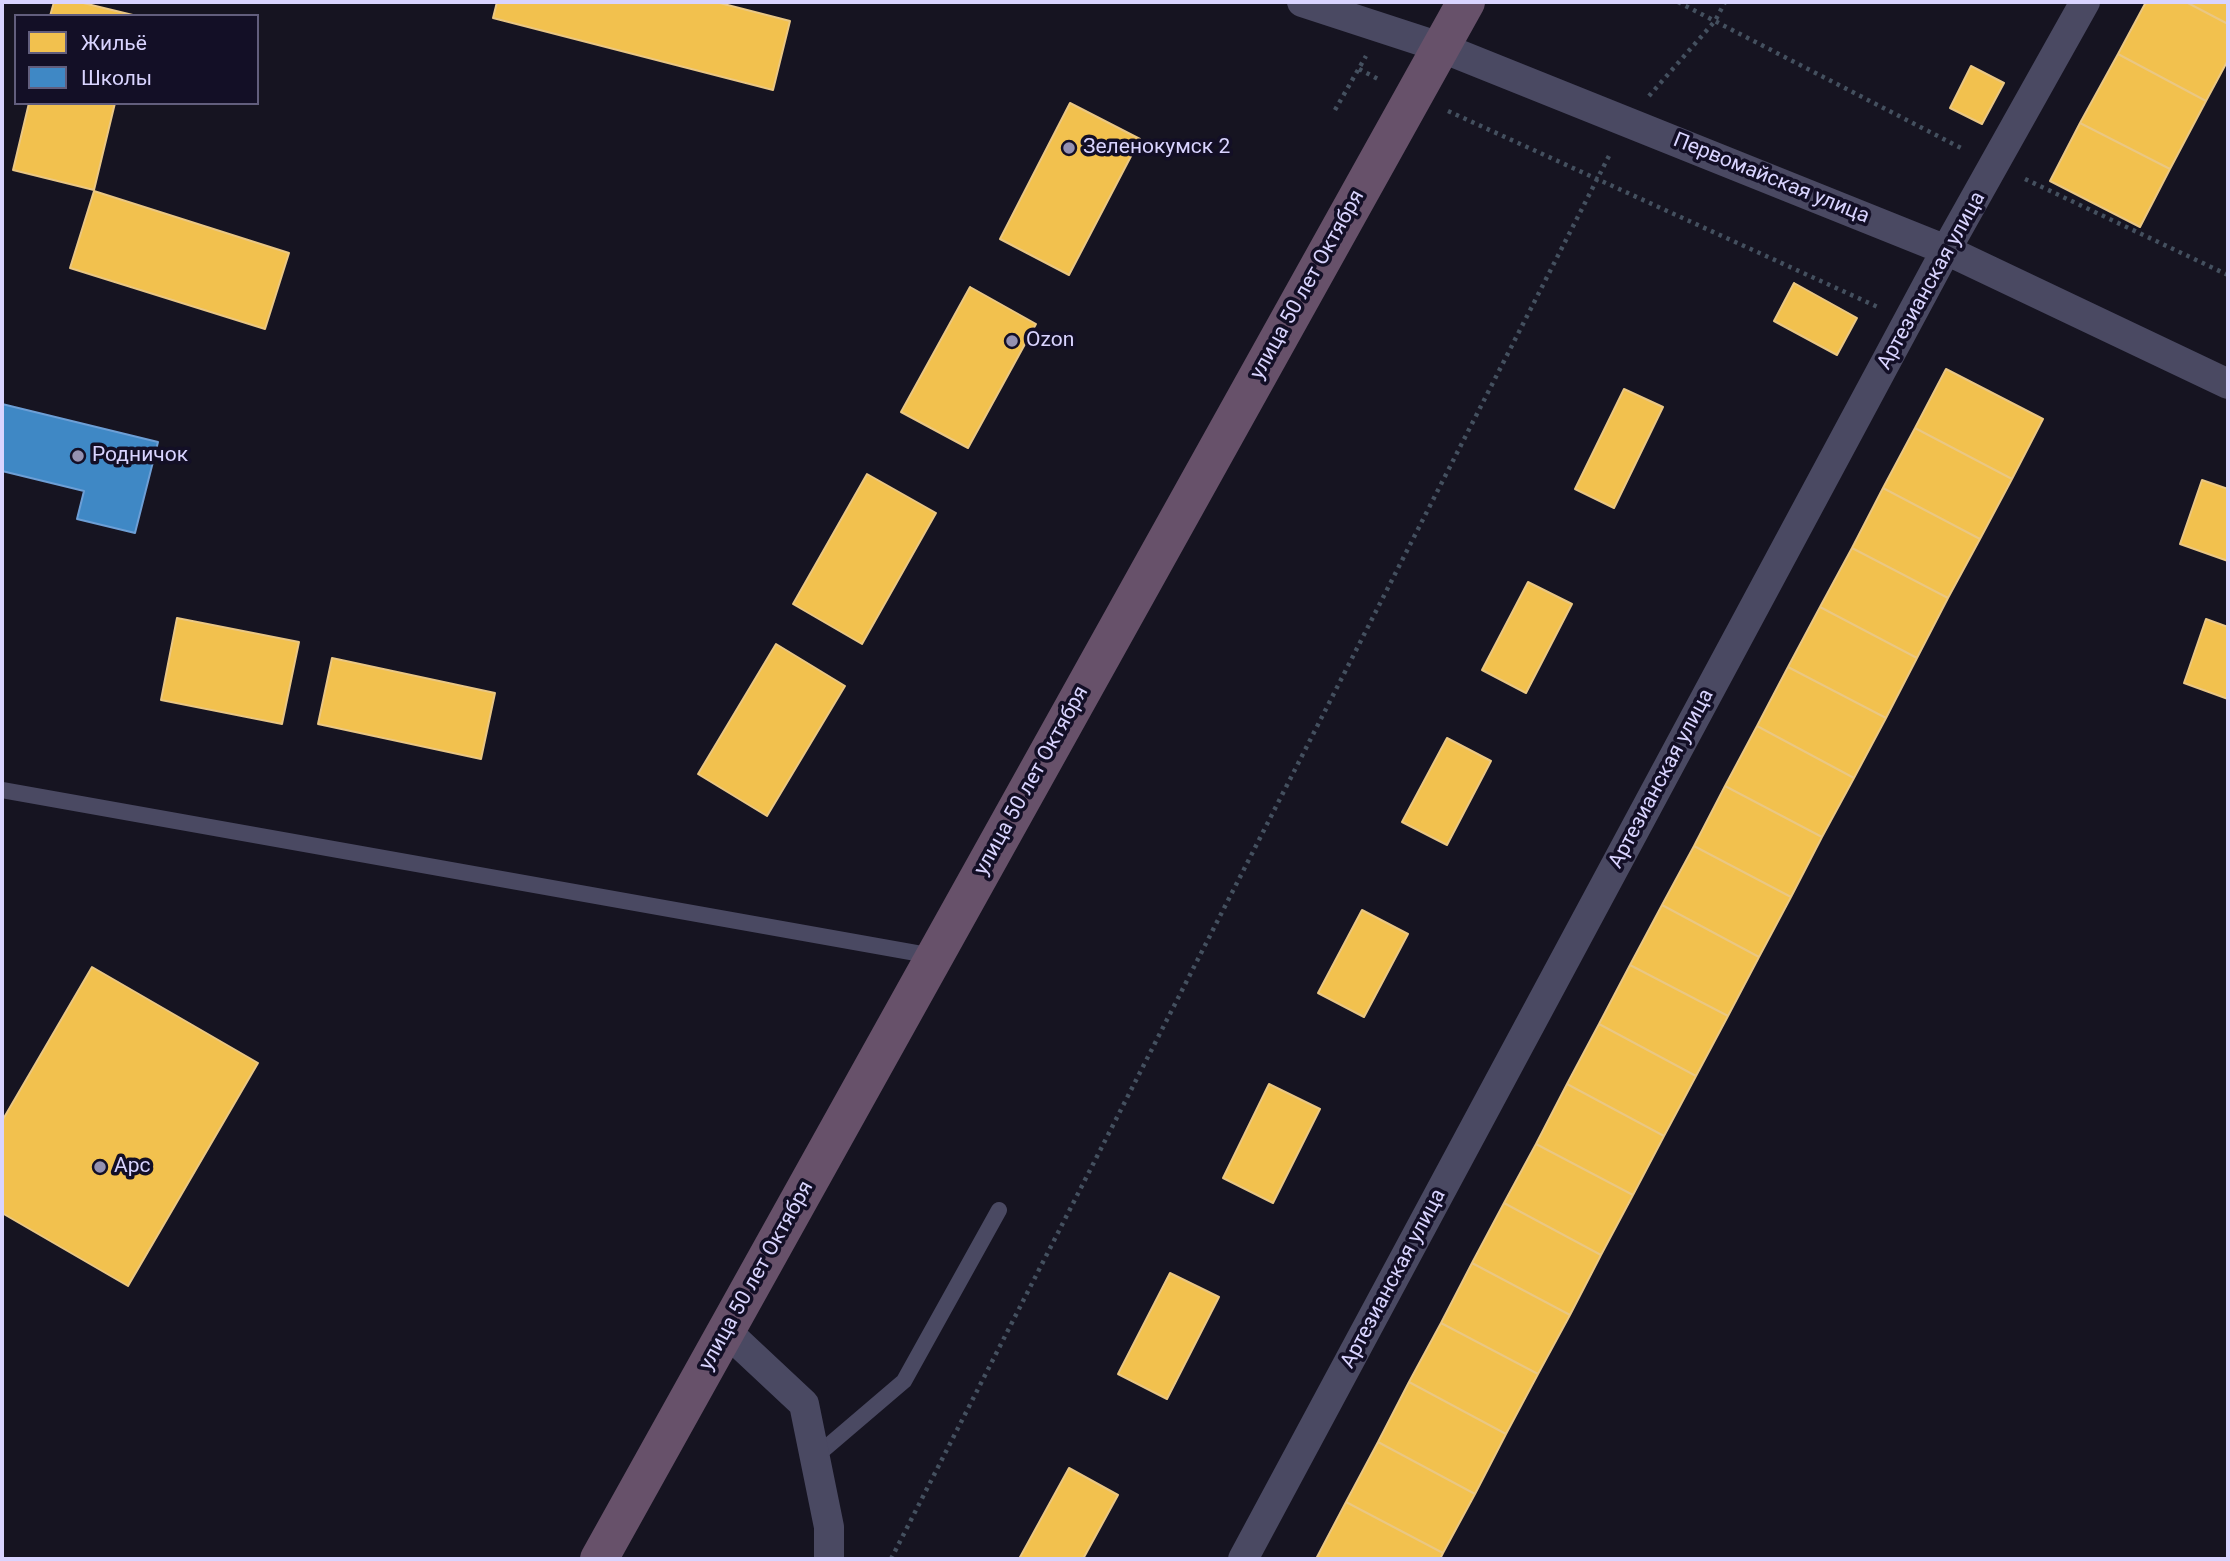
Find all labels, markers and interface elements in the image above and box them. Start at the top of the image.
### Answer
legend [14,14,259,105]
text: Жильё [81,31,147,55]
text: Школы [81,66,152,90]
street label: Первомайская улица [1669,128,1873,230]
place label: Зеленокумск 2 [1083,135,1230,161]
marker: Зеленокумск 2 [1061,140,1077,156]
street label: улица 50 лет Октября [1246,186,1370,384]
street label: Артезианская улица [1873,188,1991,374]
place label: Ozon [1026,328,1074,354]
marker: Ozon [1004,333,1020,349]
place label: Родничок [92,443,188,469]
marker: Родничок [70,448,86,464]
street label: улица 50 лет Октября [970,682,1094,880]
street label: Артезианская улица [1604,685,1720,873]
place label: Арс [114,1154,150,1180]
marker: Арс [92,1159,108,1175]
street label: улица 50 лет Октября [695,1177,819,1375]
street label: Артезианская улица [1336,1185,1452,1373]

